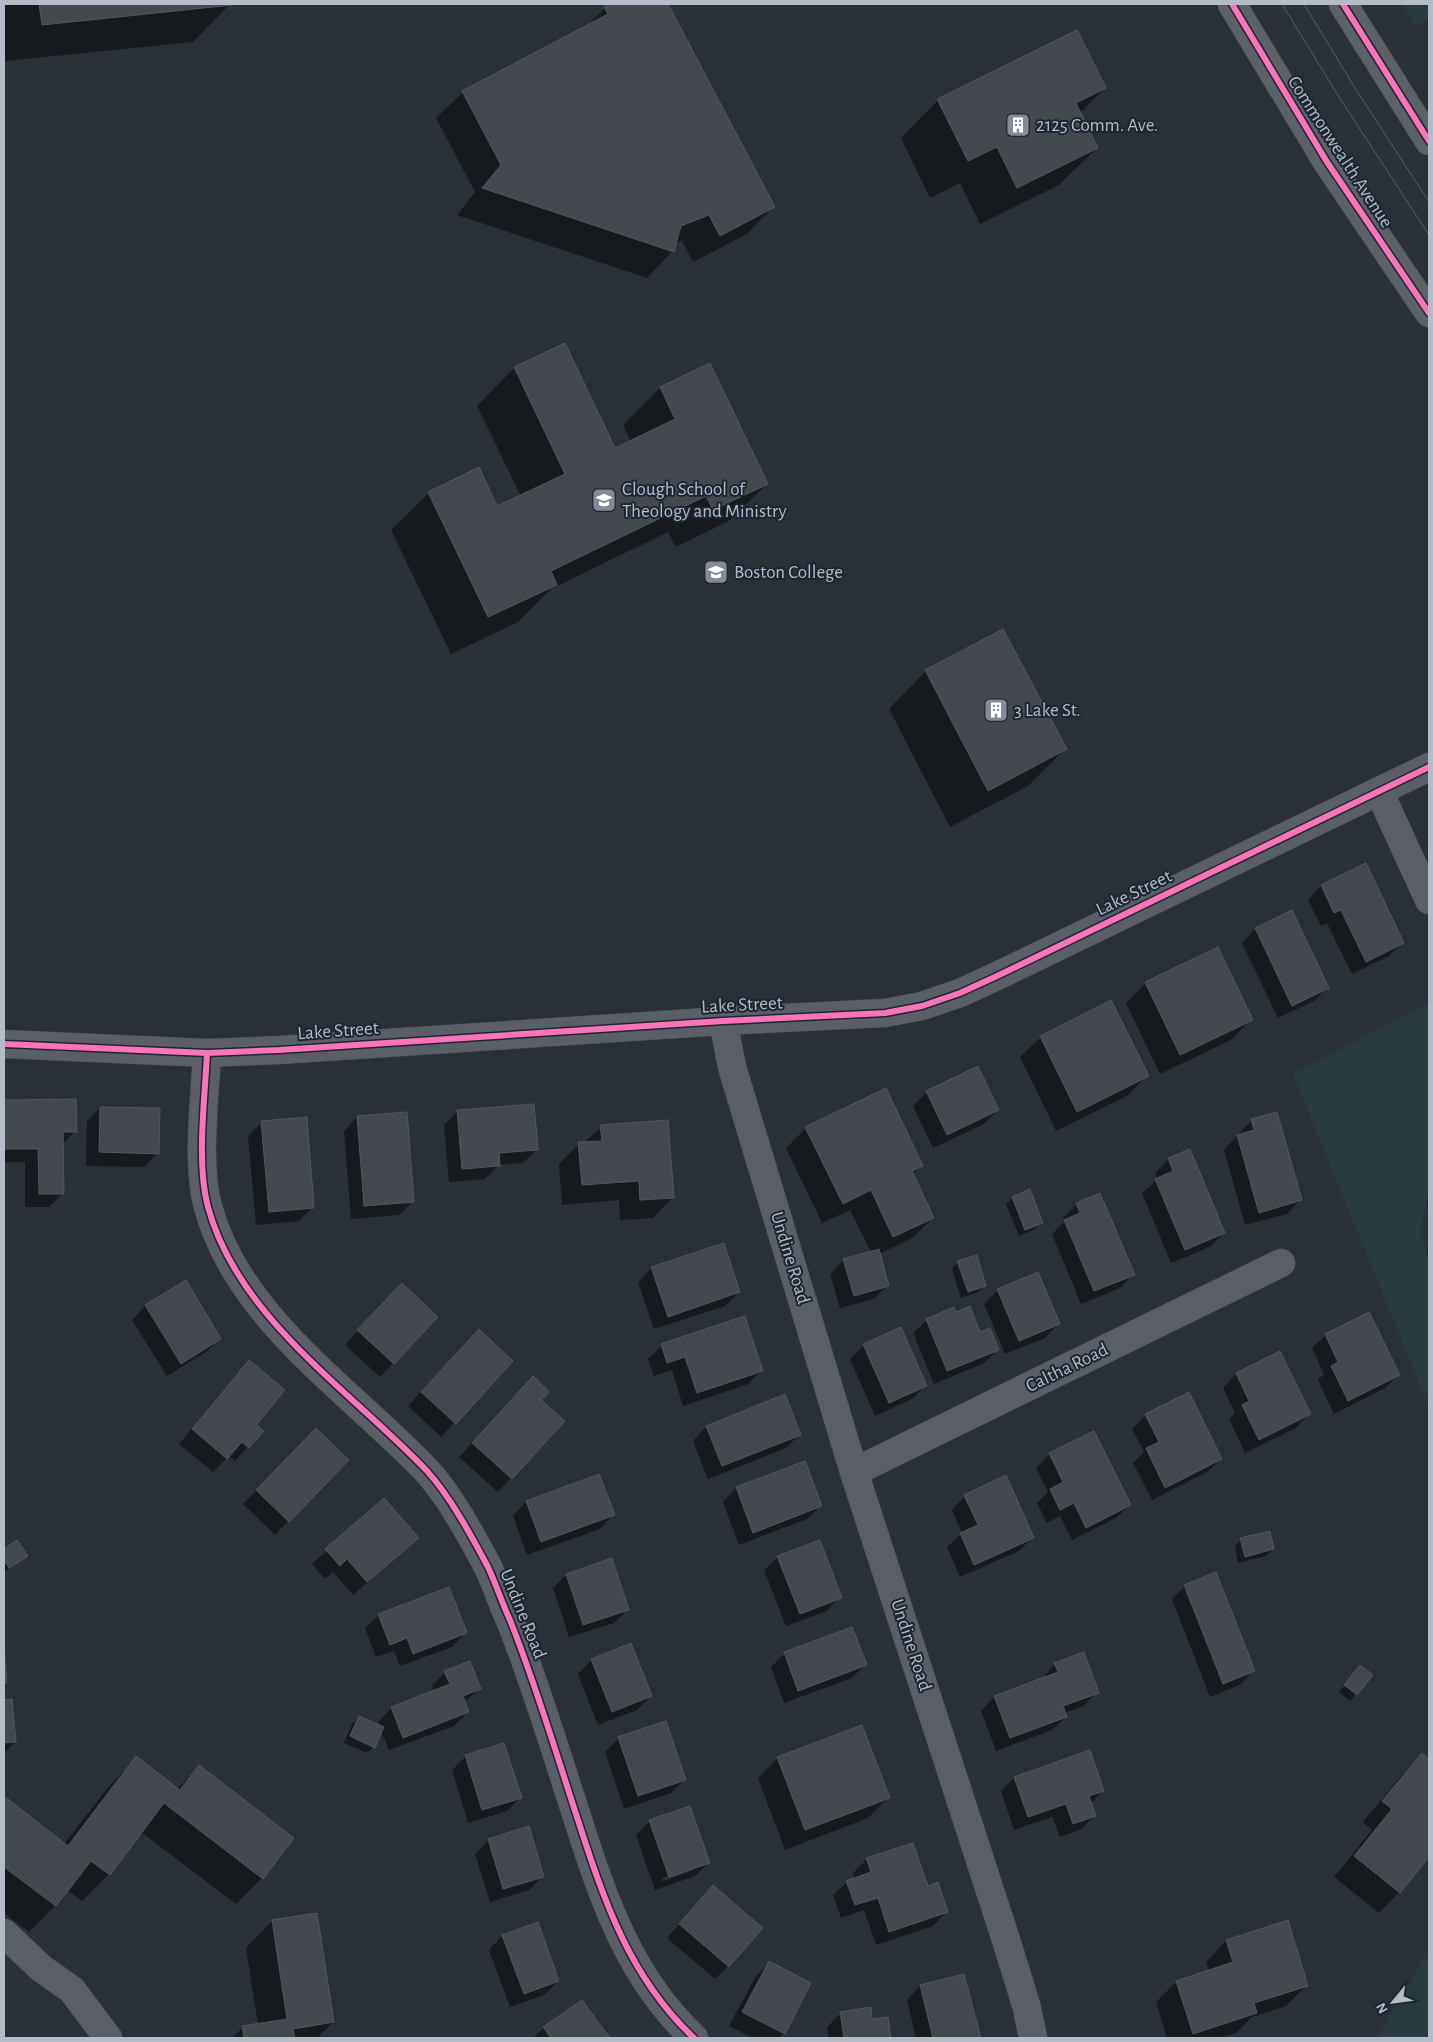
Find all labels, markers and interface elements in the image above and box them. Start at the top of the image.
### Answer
street label: Commonwealth Avenue [1284,73,1396,231]
building icon: 2125 Comm. Ave. [1005,112,1031,138]
place label: 2125 Comm. Ave. [1036,116,1158,135]
place label: Clough School of Theology and Ministry [622,480,787,521]
school or university icon: Clough School of Theology and Ministry [591,487,617,513]
school or university icon: Boston College [703,559,729,585]
place label: Boston College [734,563,843,582]
building icon: 3 Lake St. [983,697,1009,723]
place label: 3 Lake St. [1014,701,1081,720]
street label: Lake Street [1093,867,1175,919]
street label: Lake Street [701,993,783,1017]
street label: Lake Street [297,1019,379,1043]
street label: Undine Road [767,1210,813,1306]
street label: Caltha Road [1023,1340,1111,1396]
street label: Undine Road [496,1566,550,1662]
street label: Undine Road [887,1597,935,1693]
north arrow [1368,1977,1418,2027]
text: N [1374,2000,1391,2015]

